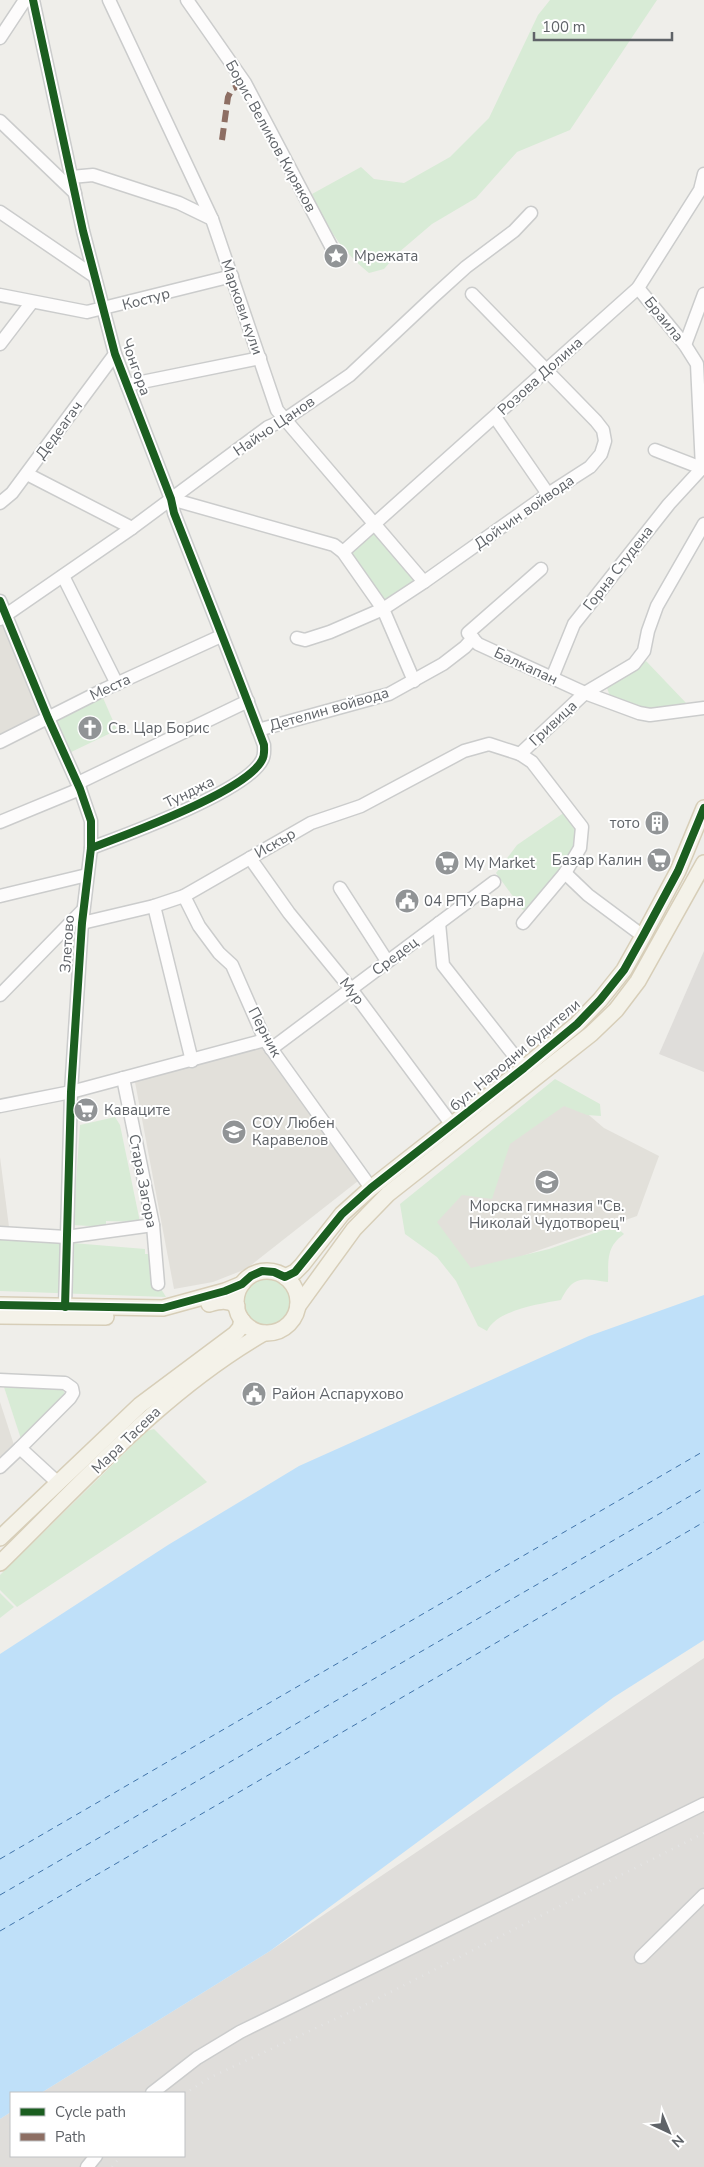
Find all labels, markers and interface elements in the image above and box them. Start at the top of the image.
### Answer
scale bar [534,10,672,42]
text: 100 m [542,17,586,37]
street label: Борис Великов Киряков [221,56,321,216]
place icon: Мрежата [323,243,349,269]
place label: Мрежата [354,246,418,266]
street label: Маркови кули [216,257,268,357]
street label: Костур [120,283,172,315]
street label: Браила [640,292,688,346]
street label: Розова Долина [493,332,587,420]
street label: Чонгора [116,336,156,398]
street label: Найчо Цанов [229,391,319,461]
street label: Дедеагач [31,397,87,463]
street label: Дойчин войвода [470,470,578,554]
street label: Горна Студена [578,521,658,615]
street label: Балкапан [491,643,561,689]
street label: Места [86,669,134,705]
street label: Детелин войвода [267,682,391,736]
street label: Гривица [525,696,581,750]
church icon: Св. Цар Борис [77,715,103,741]
place label: Св. Цар Борис [108,718,209,738]
street label: Тунджа [161,771,217,813]
building icon: тото [644,810,670,836]
place label: тото [610,813,640,833]
street label: Искър [251,823,299,863]
supermarket icon: Базар Калин [646,847,672,873]
supermarket icon: My Market [434,850,460,876]
place label: Базар Калин [552,850,642,870]
place label: My Market [464,853,536,873]
public building icon: 04 РПУ Варна [394,888,420,914]
place label: 04 РПУ Варна [424,891,524,911]
street label: Злетово [55,914,79,974]
street label: Средец [368,932,422,980]
street label: Мур [335,973,369,1009]
street label: бул. Народни будители [445,994,585,1116]
street label: Перник [244,1004,287,1061]
supermarket icon: Каваците [73,1097,99,1123]
place label: Каваците [104,1100,170,1120]
place label: СОУ Любен Каравелов [252,1113,335,1150]
school or university icon: СОУ Любен Каравелов [221,1119,247,1145]
street label: Стара Загора [124,1132,162,1230]
school or university icon: Морска гимназия "Св. Николай Чудотворец" [534,1169,560,1195]
place label: Морска гимназия "Св. Николай Чудотворец" [469,1196,625,1233]
public building icon: Район Аспарухово [241,1381,267,1407]
place label: Район Аспарухово [272,1384,404,1404]
street label: Мара Тасева [87,1402,165,1478]
legend [10,2092,185,2157]
text: Cycle path [55,2102,126,2122]
north arrow [644,2107,694,2157]
text: Path [55,2127,86,2147]
text: N [667,2131,688,2151]

